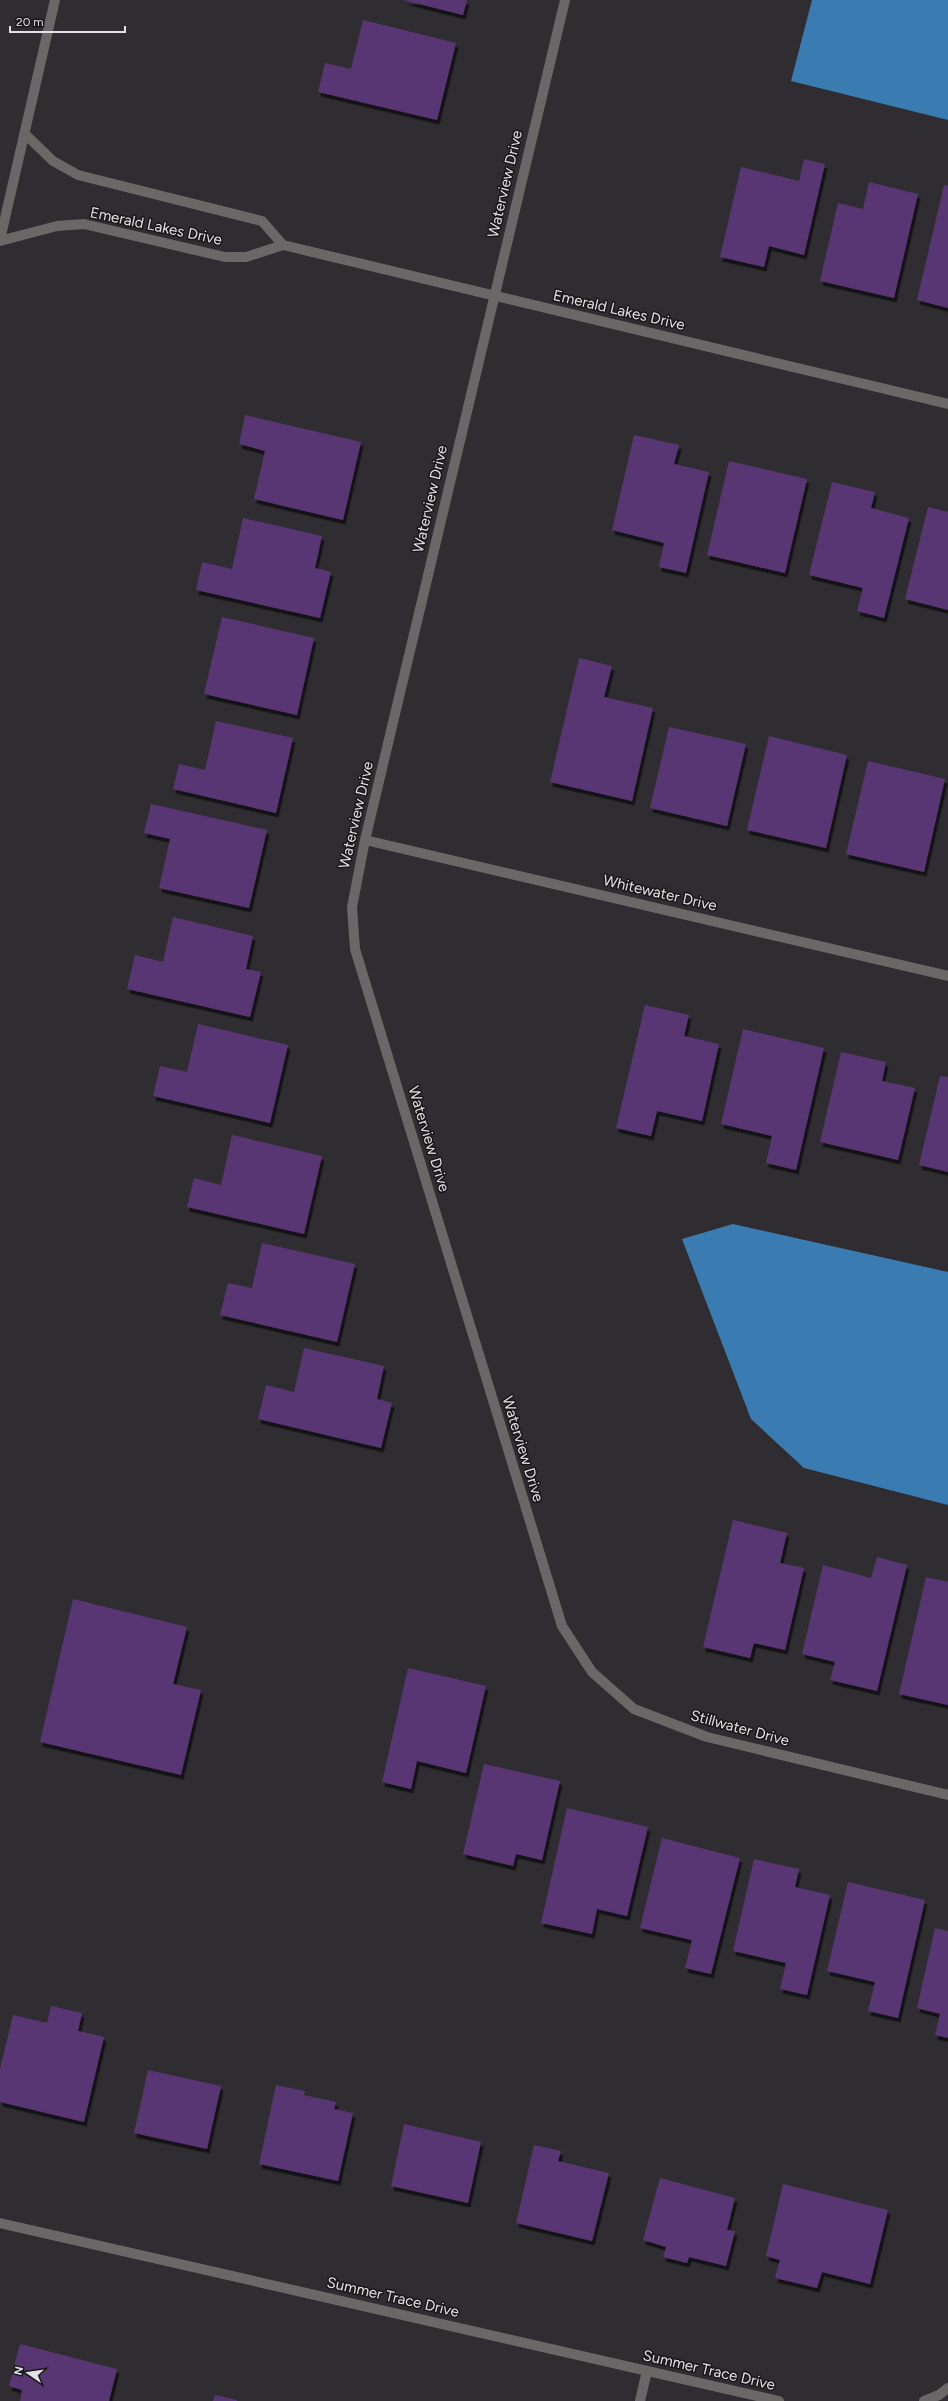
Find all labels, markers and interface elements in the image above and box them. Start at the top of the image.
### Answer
scale bar [10,8,125,34]
text: 20 m [16,15,44,29]
street label: Waterview Drive [484,128,526,240]
street label: Emerald Lakes Drive [88,203,224,249]
street label: Emerald Lakes Drive [551,286,687,334]
street label: Waterview Drive [409,443,451,555]
street label: Waterview Drive [335,759,377,871]
street label: Whitewater Drive [601,871,719,915]
street label: Waterview Drive [404,1084,454,1194]
street label: Waterview Drive [498,1394,548,1504]
street label: Stillwater Drive [689,1706,791,1750]
street label: Summer Trace Drive [325,2273,461,2321]
street label: Summer Trace Drive [641,2346,777,2394]
north arrow [8,2353,48,2393]
text: N [11,2365,26,2376]

